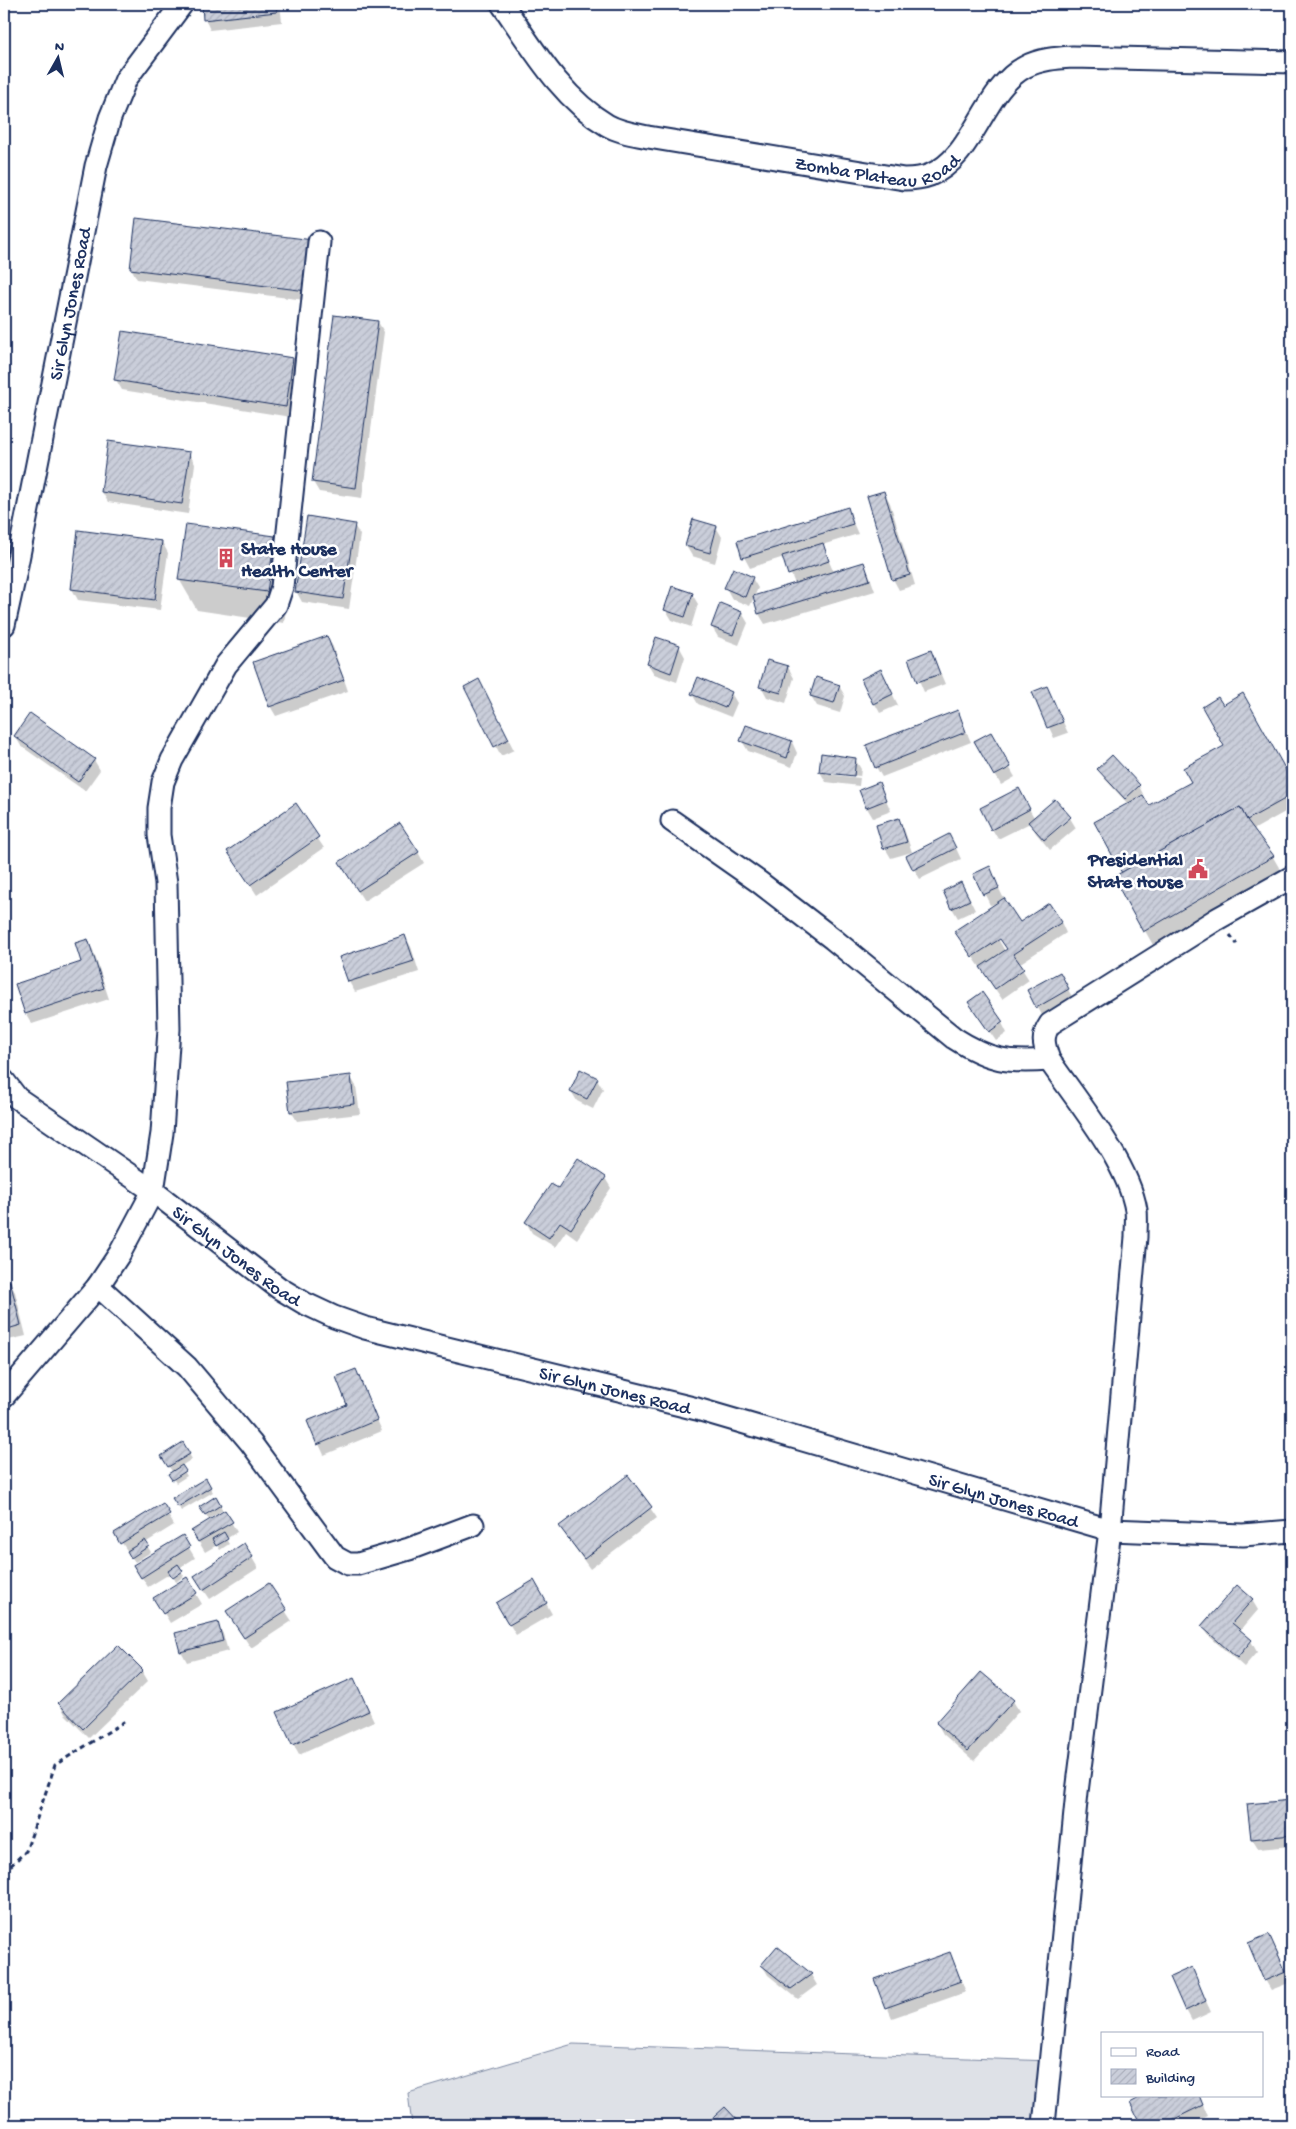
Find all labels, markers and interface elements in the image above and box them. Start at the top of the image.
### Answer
north arrow [32,32,82,82]
text: N [54,39,65,57]
street label: Zomba Plateau Road [793,149,968,195]
street label: Sir Glyn Jones Road [46,224,99,382]
place label: State House Health Center [241,539,355,584]
building icon: State House Health Center [215,547,237,569]
place label: Presidential State House [1087,850,1184,895]
public building icon: Presidential State House [1187,858,1209,880]
street label: Sir Glyn Jones Road [166,1202,306,1314]
street label: Sir Glyn Jones Road [536,1363,694,1422]
street label: Sir Glyn Jones Road [925,1469,1082,1536]
legend [1101,2032,1264,2096]
text: Road [1146,2044,1180,2062]
text: Building [1145,2070,1195,2088]

